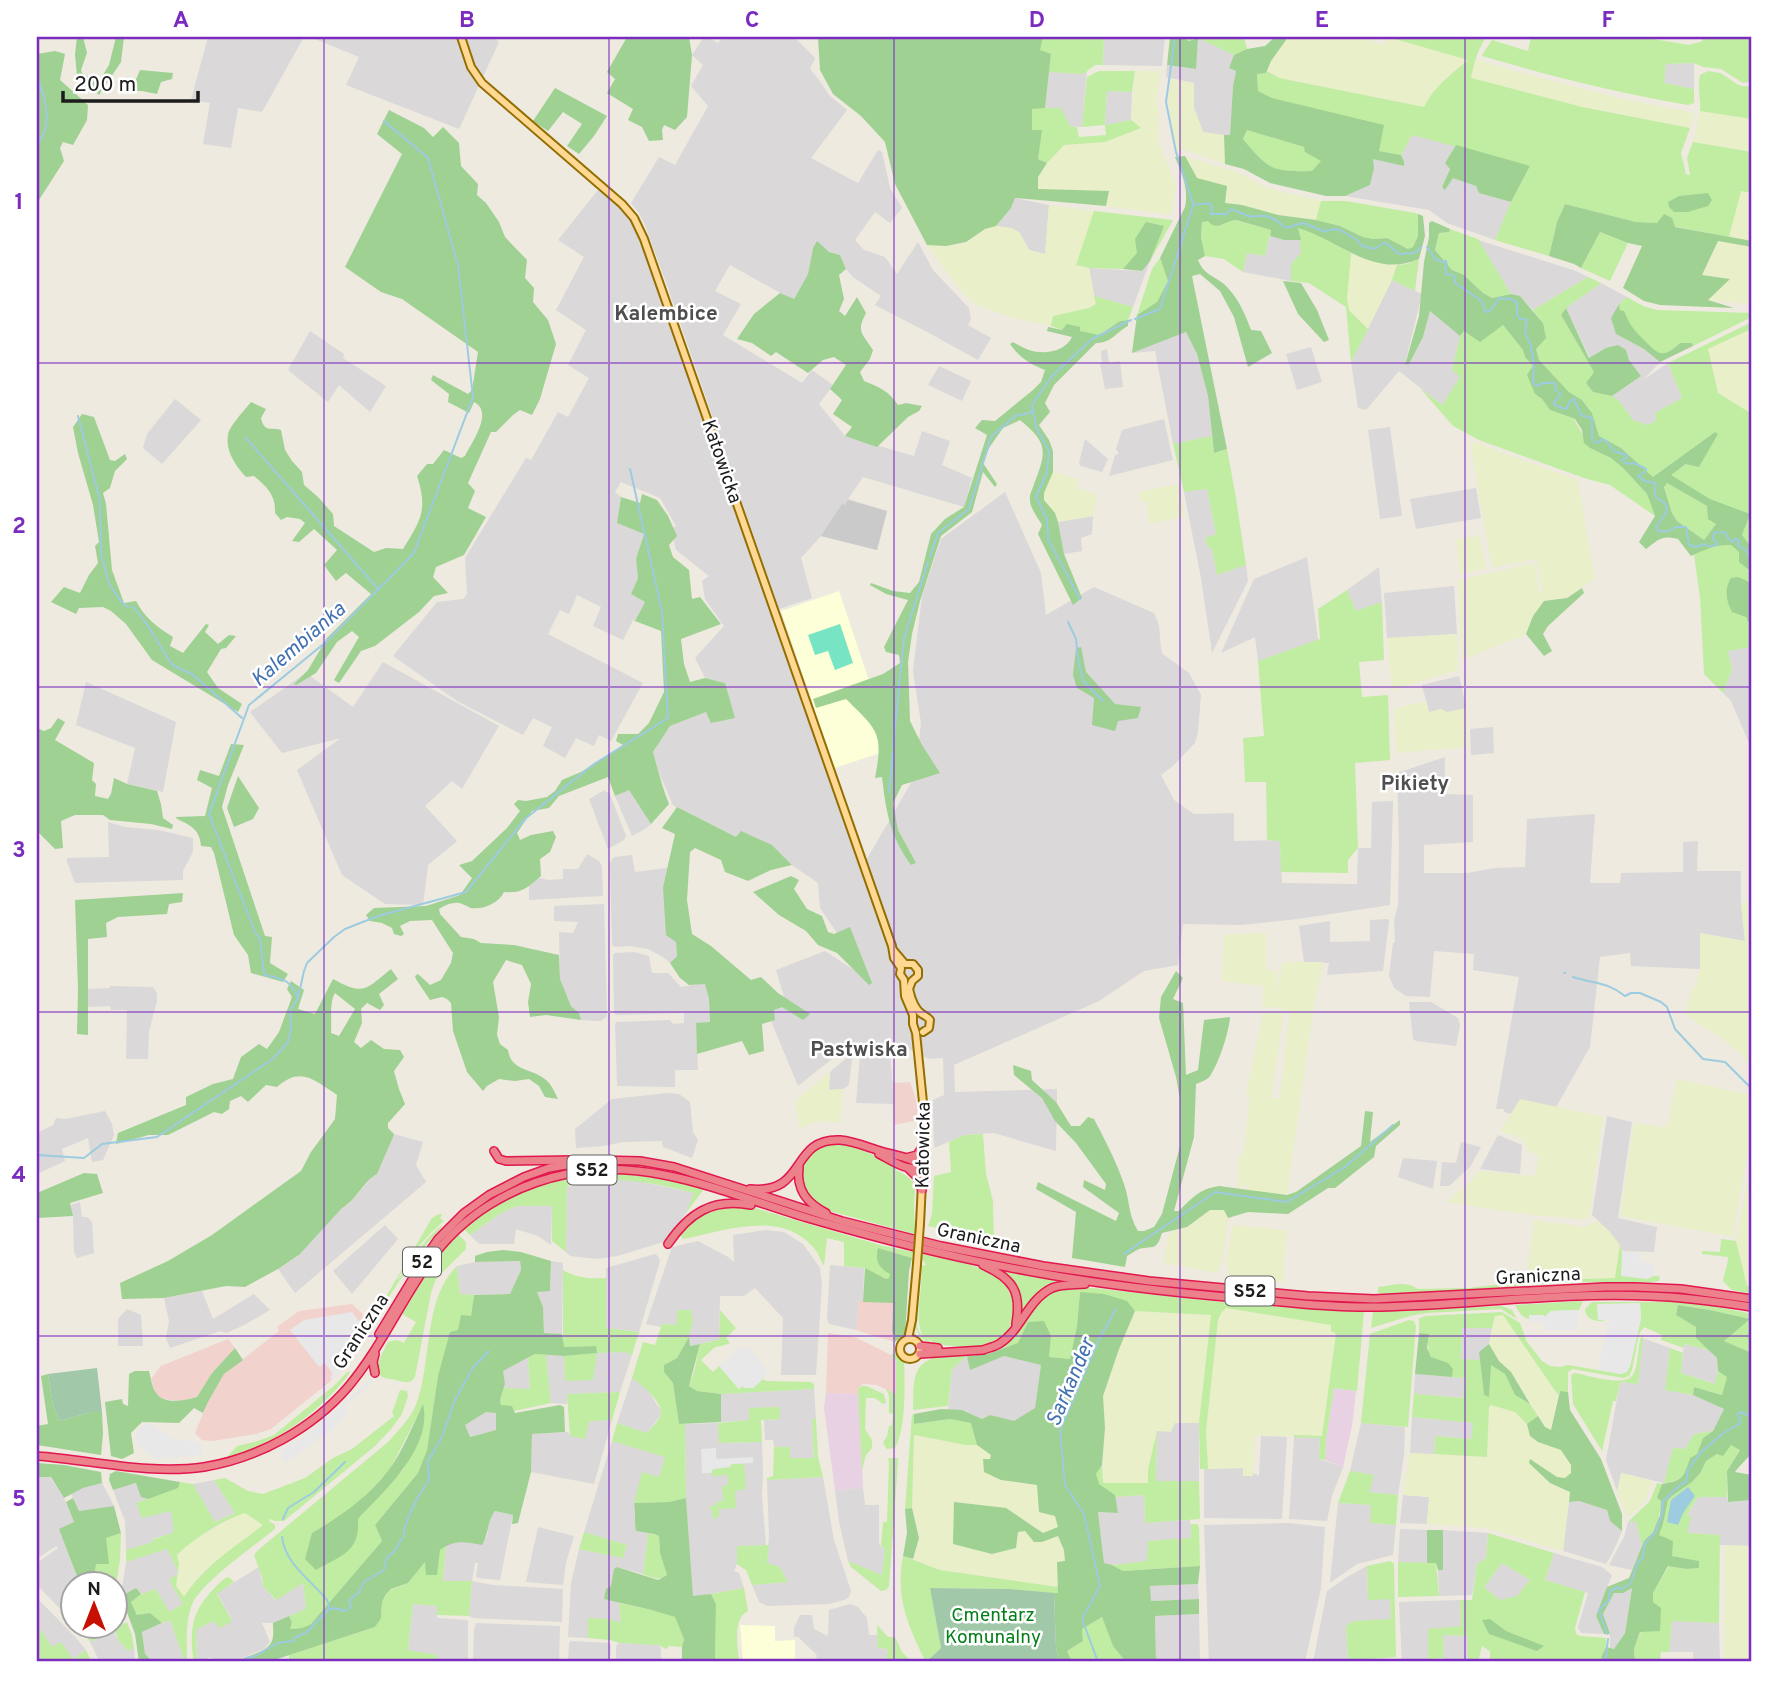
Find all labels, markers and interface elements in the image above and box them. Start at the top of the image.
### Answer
text: A [173,7,189,36]
text: B [459,7,475,36]
text: C [745,7,759,36]
text: D [1029,7,1045,36]
text: E [1315,7,1329,36]
text: F [1601,7,1615,36]
scale bar [63,60,198,104]
text: 200 m [74,72,136,99]
text: 1 [14,189,24,218]
district label: Kalembice [614,301,718,328]
street label: Katowicka [696,417,747,507]
text: 2 [12,513,26,542]
water label: Kalembianka [246,597,352,694]
district label: Pikiety [1381,771,1449,798]
text: 3 [12,837,26,866]
district label: Pastwiska [810,1037,908,1064]
street label: Katowicka [911,1101,937,1189]
road number: S52 [568,1156,616,1184]
text: 4 [12,1162,26,1191]
street label: Graniczna [934,1218,1023,1260]
road number: 52 [403,1247,441,1276]
street label: Graniczna [1495,1263,1581,1291]
road number: S52 [1226,1276,1274,1306]
street label: Graniczna [328,1290,395,1374]
water label: Sarkander [1041,1332,1103,1431]
text: 5 [12,1486,26,1515]
north arrow [60,1570,130,1640]
text: N [87,1578,101,1602]
park label: Cmentarz Komunalny [945,1604,1041,1650]

